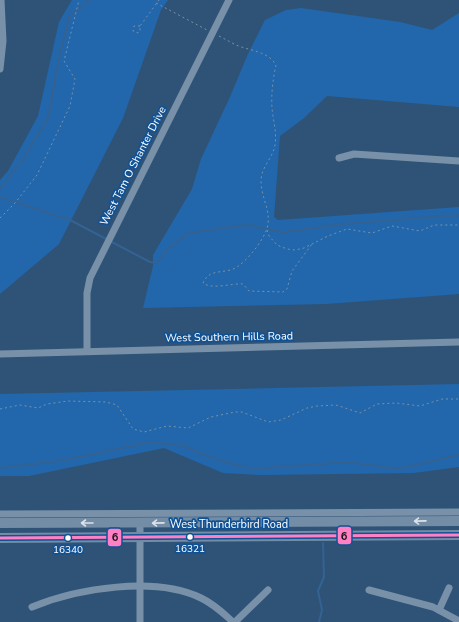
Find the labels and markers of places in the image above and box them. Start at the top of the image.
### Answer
marker: 16321 [185,532,195,542]
marker: 16340 [63,533,73,543]
place label: 16321 [175,542,205,556]
place label: 16340 [53,543,83,557]

